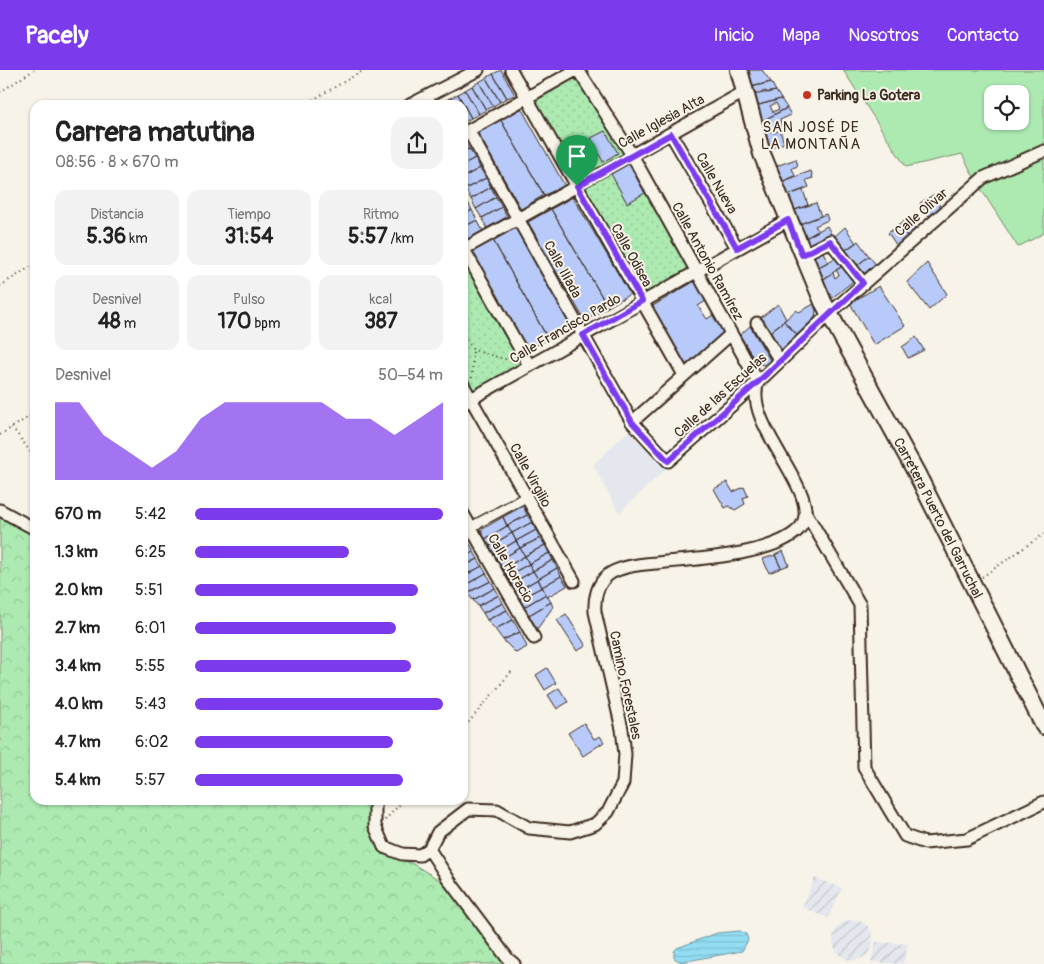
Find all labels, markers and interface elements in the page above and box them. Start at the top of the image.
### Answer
text: Pacely [25,21,88,50]
text: Inicio [713,24,754,47]
text: Mapa [782,24,820,47]
text: Nosotros [848,24,919,47]
text: Contacto [947,24,1019,47]
map controls [984,85,1029,130]
button: locate [984,85,1029,130]
place label: Parking La Gotera [817,87,921,104]
marker: Parking La Gotera [801,89,813,101]
street label: Calle Iglesia Alta [615,91,707,152]
text: Carrera matutina [55,115,255,150]
button: share [391,117,443,169]
district label: SAN JOSÉ DE LA MONTAÑA [761,118,861,154]
pin [556,135,598,186]
icon: arrive [563,142,591,170]
street label: Calle Nueva [692,150,741,217]
text: 08:56 · 8 × 670 m [55,152,178,172]
street label: Calle Olivar [891,185,951,240]
street label: Calle Antonio Ramírez [668,199,747,323]
text: Distancia [90,206,144,223]
text: Tiempo [227,206,271,223]
text: Ritmo [363,206,399,223]
street label: Calle Odisea [607,221,656,290]
text: 5.36 [86,223,126,250]
text: 31:54 [224,223,274,250]
text: 5:57 [348,223,388,250]
text: km [126,230,148,247]
text: /km [388,230,414,247]
street label: Calle Ilíada [540,238,585,301]
street label: Calle Francisco Pardo [507,290,624,367]
text: Desnivel [92,291,142,308]
text: Pulso [233,291,265,308]
text: kcal [370,291,392,308]
text: 48 [98,308,121,335]
text: 170 [218,308,251,335]
text: 387 [364,308,398,335]
text: m [121,315,136,332]
text: bpm [251,315,280,332]
street label: Calle de las Escuelas [671,349,771,441]
text: Desnivel [55,365,111,385]
text: 50–54 m [378,365,443,385]
street label: Carretera Puerto del Garruchal [890,435,986,601]
street label: Calle Virgilio [506,440,555,511]
text: 670 m [55,504,101,524]
text: 5:42 [135,504,166,524]
street label: Calle Horacio [484,531,537,606]
text: 1.3 km [55,542,98,562]
text: 6:25 [135,542,166,562]
text: 2.0 km [55,580,103,600]
text: 5:51 [135,580,163,600]
text: 2.7 km [55,618,100,638]
text: 6:01 [135,618,166,638]
street label: Camino Forestales [606,629,645,742]
text: 3.4 km [55,656,101,676]
text: 5:55 [135,656,165,676]
text: 4.0 km [55,694,103,714]
text: 5:43 [135,694,166,714]
text: 4.7 km [55,732,101,752]
text: 6:02 [135,732,168,752]
text: 5.4 km [55,770,101,790]
text: 5:57 [135,770,165,790]

